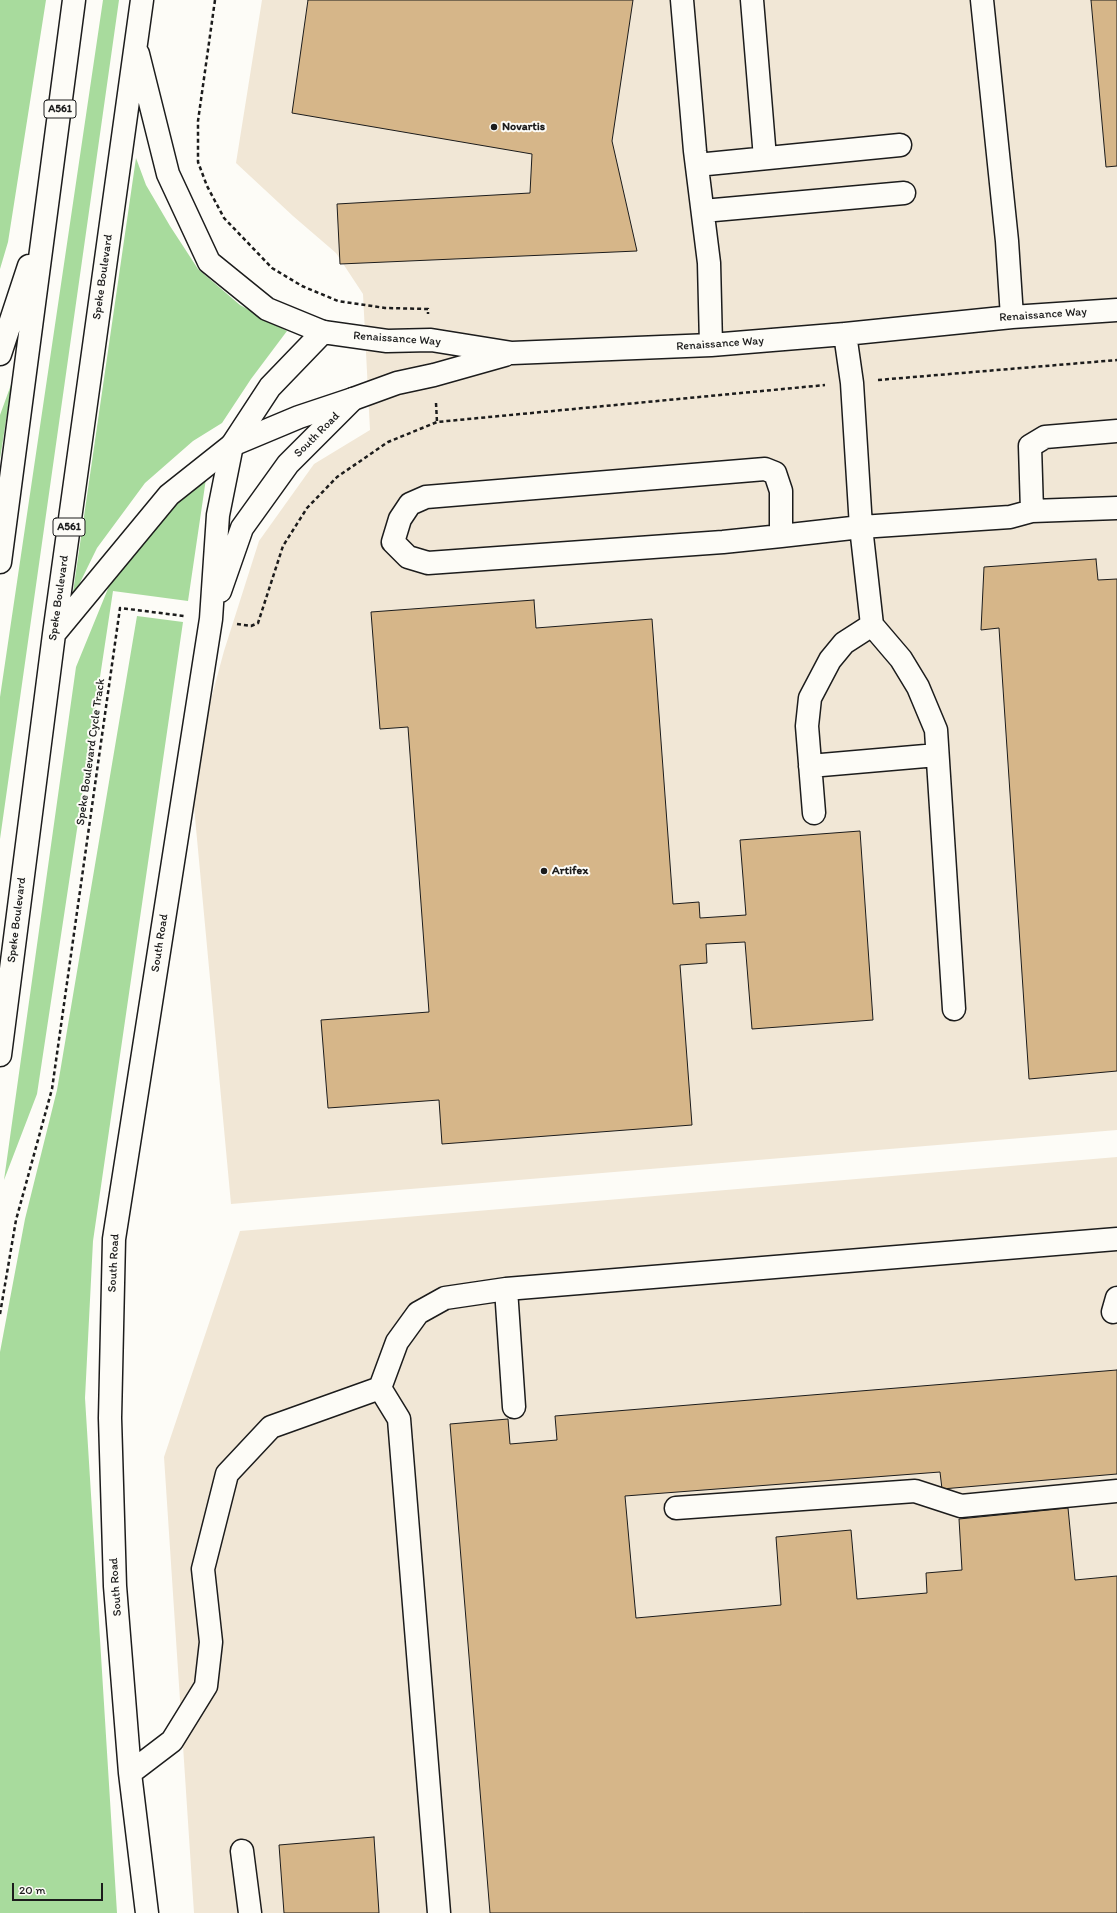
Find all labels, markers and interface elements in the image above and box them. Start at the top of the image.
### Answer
road number: A561 [44,100,76,118]
place label: Novartis [502,120,545,134]
marker: Novartis [489,122,499,132]
street label: Speke Boulevard [90,233,116,321]
street label: Renaissance Way [999,305,1087,325]
street label: Renaissance Way [353,329,441,349]
street label: Renaissance Way [676,334,764,354]
street label: South Road [291,409,343,461]
road number: A561 [53,518,85,536]
street label: Speke Boulevard [46,554,72,642]
street label: Speke Boulevard Cycle Track [74,678,108,826]
place label: Artifex [552,864,588,878]
marker: Artifex [539,866,549,876]
street label: Speke Boulevard [5,876,29,964]
street label: South Road [148,913,172,973]
street label: South Road [105,1233,123,1293]
street label: South Road [107,1557,125,1617]
scale bar [14,1875,105,1901]
text: 20 m [19,1883,46,1897]

